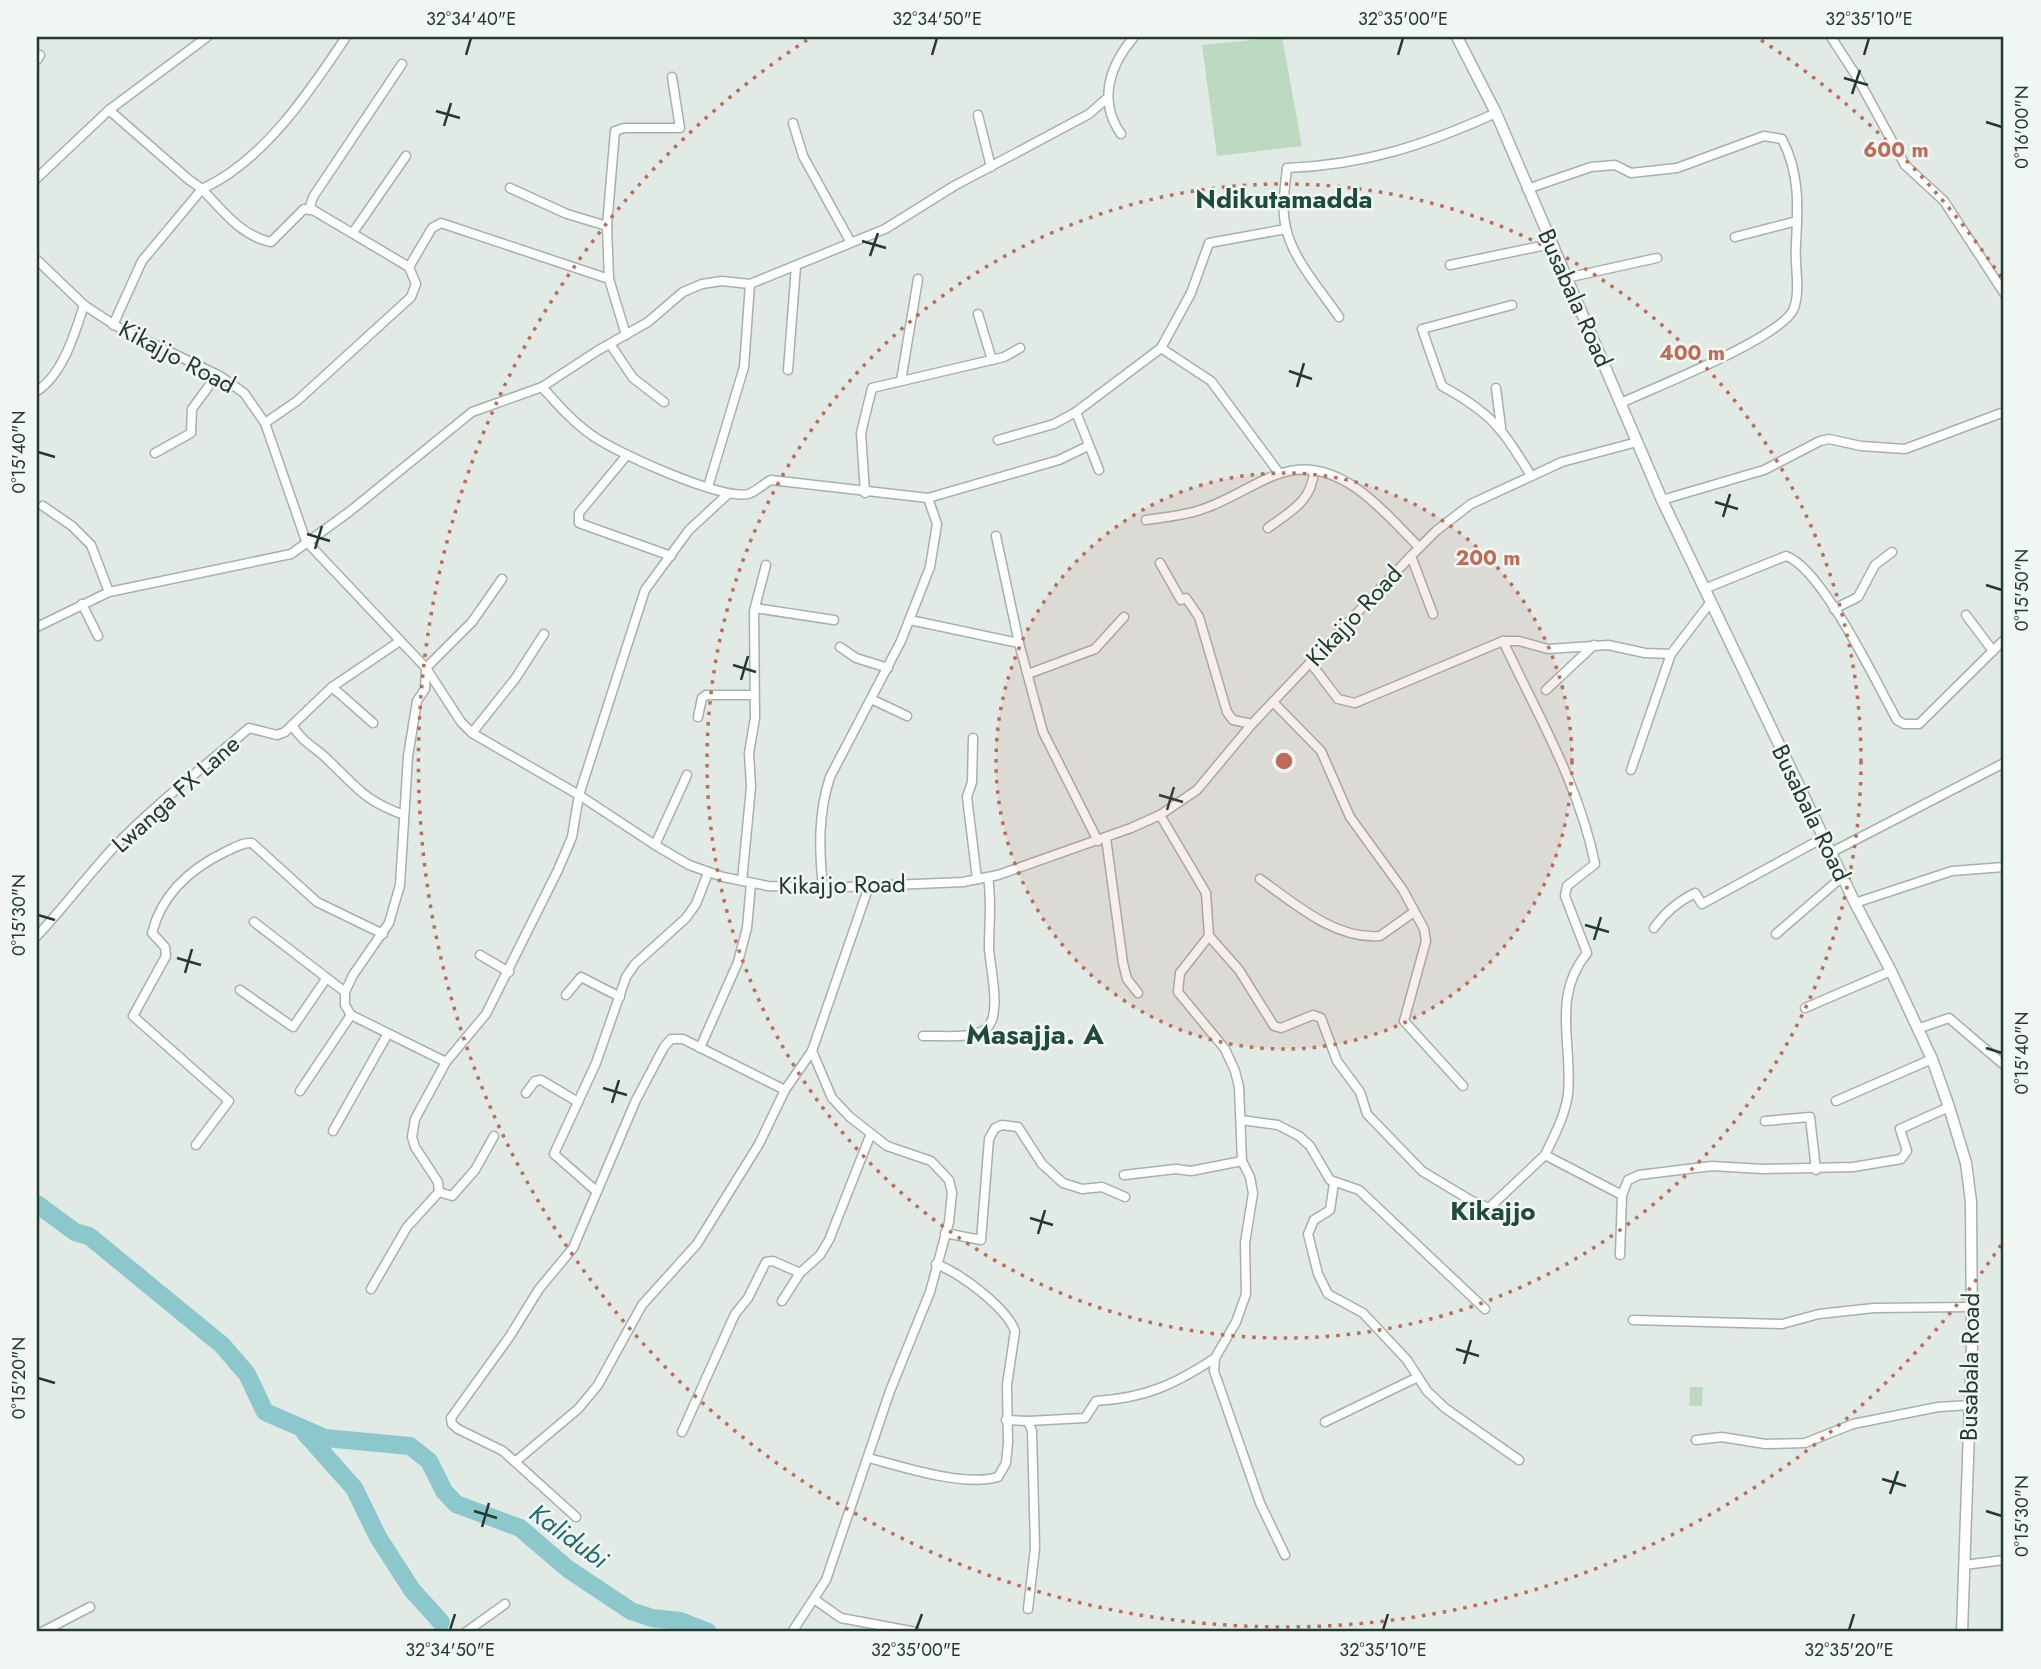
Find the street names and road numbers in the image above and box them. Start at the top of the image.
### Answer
street label: Busabala Road [1529,223,1622,373]
street label: Kikajjo Road [113,311,242,402]
street label: Kikajjo Road [1297,557,1410,674]
street label: Lwanga FX Lane [104,727,247,861]
street label: Busabala Road [1763,738,1860,887]
street label: Kikajjo Road [778,866,906,903]
street label: Busabala Road [1951,1292,1988,1442]

